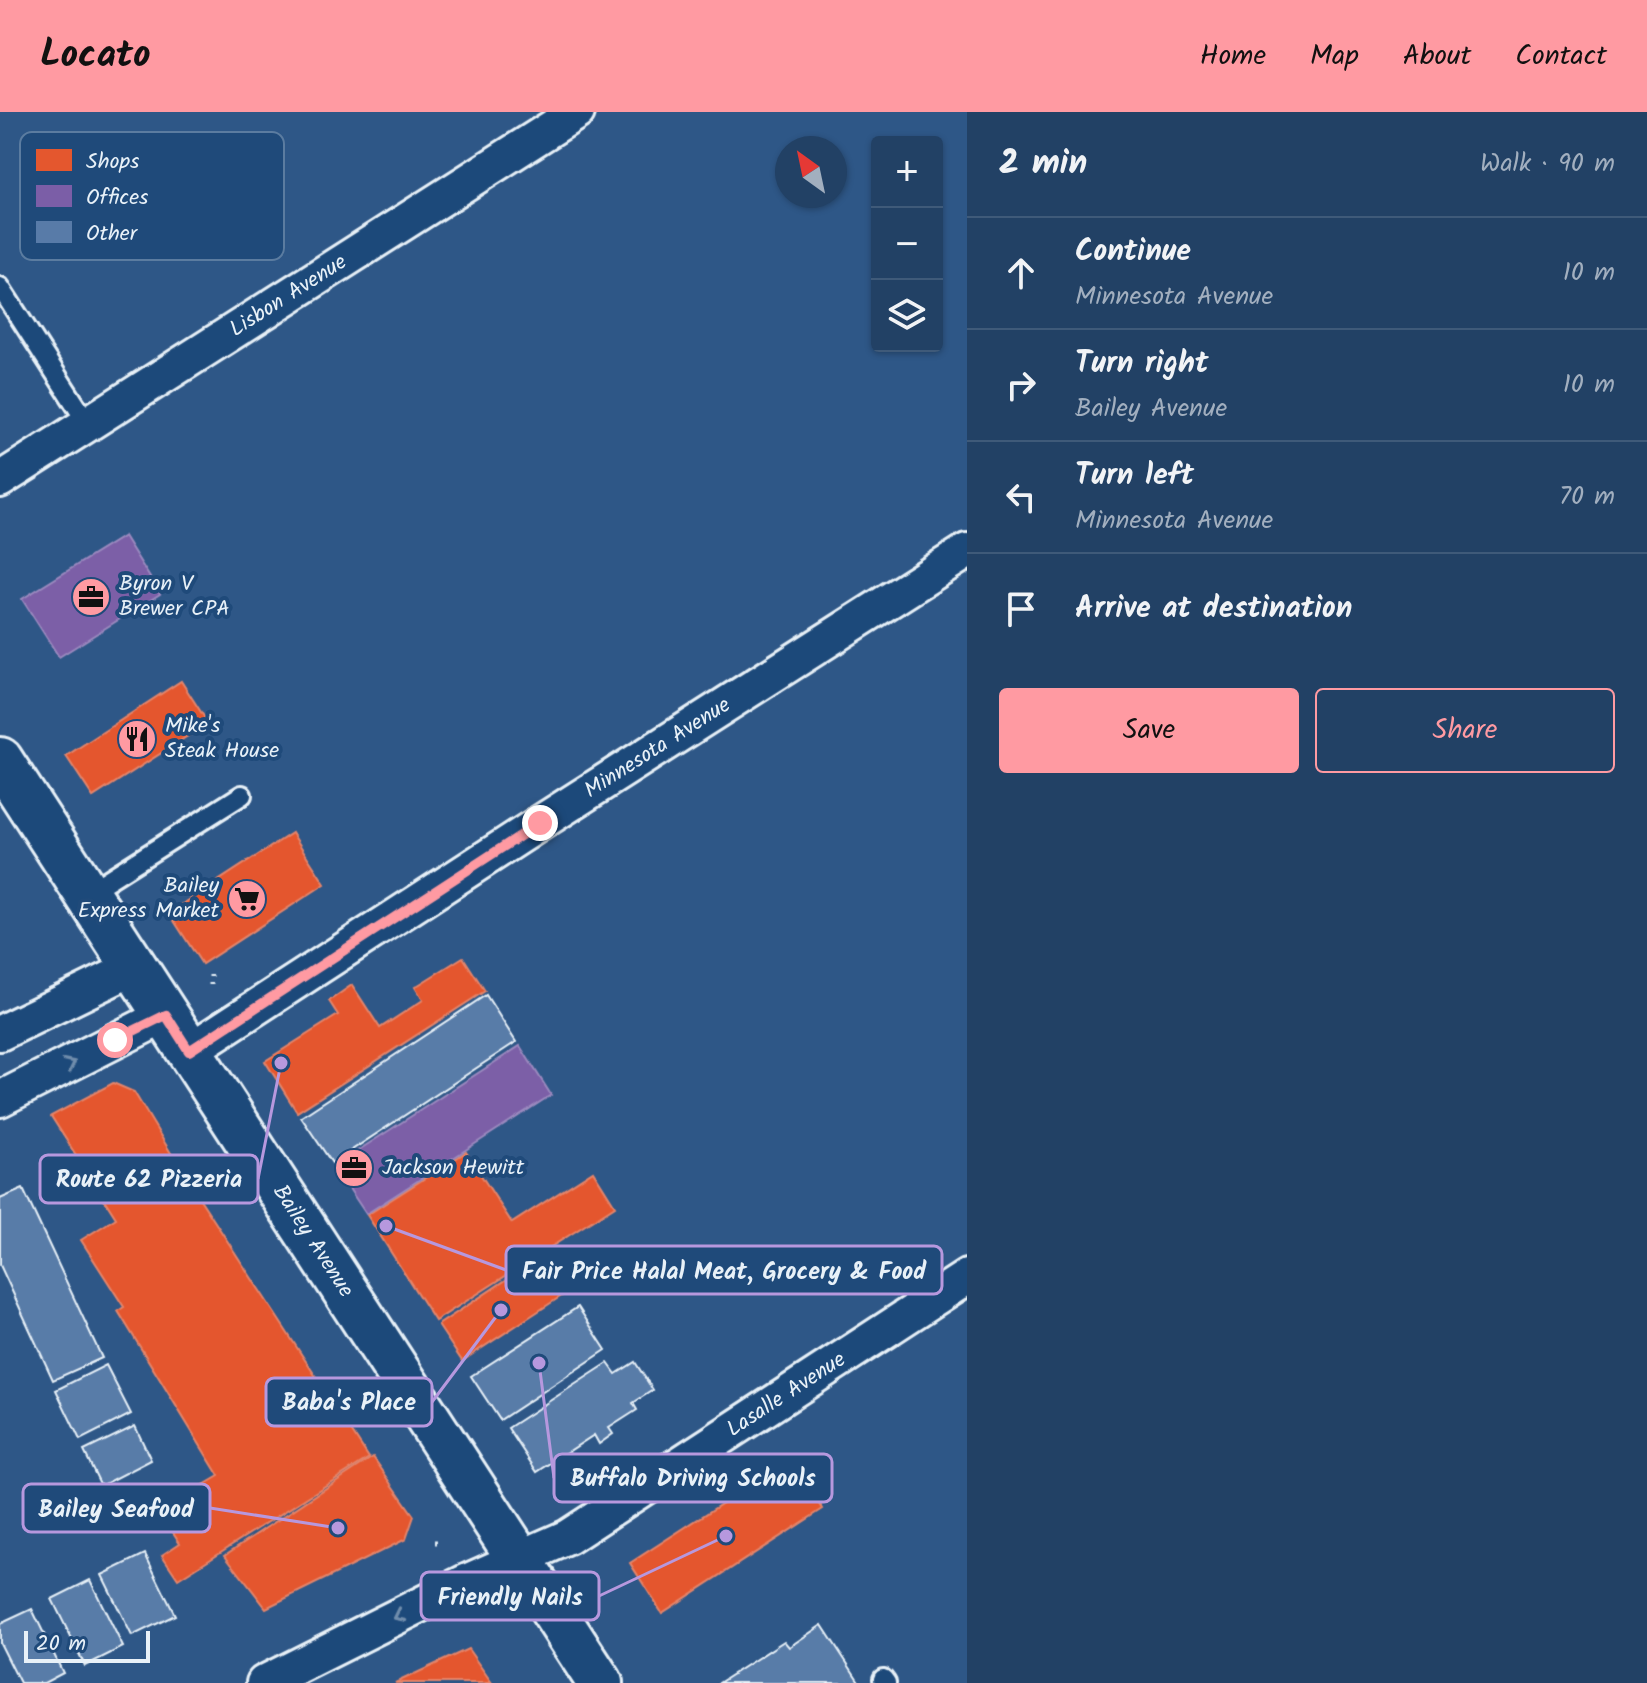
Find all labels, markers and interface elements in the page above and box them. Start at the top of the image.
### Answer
text: Locato [40,26,151,86]
text: Home [1200,34,1266,79]
text: Map [1310,34,1359,79]
text: About [1403,34,1471,79]
text: Contact [1515,34,1607,79]
legend [20,132,284,260]
north arrow [775,136,847,208]
map controls [871,136,943,352]
button: + [871,136,943,208]
text: 2 min [999,137,1087,191]
text: Walk · 90 m [1480,143,1615,185]
text: Shops [86,145,140,180]
text: Offices [86,181,149,216]
button: − [871,208,943,280]
text: Other [86,217,139,252]
text: Continue [1075,228,1191,276]
street label: Lisbon Avenue [223,245,354,347]
icon: ahead [999,251,1043,295]
text: 10 m [1563,252,1615,294]
text: Minnesota Avenue [1075,276,1273,318]
button: layers [871,280,943,352]
text: Turn right [1075,340,1208,388]
icon: right [999,363,1043,407]
text: 10 m [1563,364,1615,406]
text: Bailey Avenue [1075,388,1227,430]
text: Turn left [1075,452,1194,500]
icon: left [999,475,1043,519]
text: 70 m [1559,476,1615,518]
text: Minnesota Avenue [1075,500,1273,542]
place label: Byron V Brewer CPA [119,567,230,627]
office icon: Byron V Brewer CPA [70,576,112,618]
text: Arrive at destination [1075,585,1352,633]
icon: arrive [999,587,1043,631]
street label: Minnesota Avenue [577,688,738,808]
button: Save [999,688,1299,773]
button: Share [1315,688,1615,773]
place label: Mike's Steak House [165,709,279,769]
restaurant icon: Mike's Steak House [116,718,158,760]
route end [522,805,558,841]
place label: Bailey Express Market [78,869,220,929]
supermarket icon: Bailey Express Market [226,878,268,920]
route start [97,1022,133,1058]
one-way arrow [61,1058,76,1073]
office icon: Jackson Hewitt [333,1147,375,1189]
place label: Jackson Hewitt [382,1151,525,1186]
callout: Route 62 Pizzeria [40,1155,258,1203]
text: Route 62 Pizzeria [56,1161,242,1200]
street label: Bailey Avenue [263,1178,363,1305]
callout: Fair Price Halal Meat, Grocery & Food [506,1246,942,1294]
text: Fair Price Halal Meat, Grocery & Food [522,1253,927,1292]
street label: Lasalle Avenue [720,1343,853,1447]
callout: Baba's Place [266,1378,432,1426]
text: Baba's Place [282,1384,416,1423]
callout: Buffalo Driving Schools [554,1454,832,1502]
text: Buffalo Driving Schools [570,1460,816,1499]
callout: Bailey Seafood [23,1484,210,1532]
text: Bailey Seafood [38,1491,195,1530]
callout: Friendly Nails [421,1572,599,1620]
text: Friendly Nails [437,1579,583,1618]
one-way arrow [392,1606,407,1622]
scale bar [24,1627,150,1663]
text: 20 m [36,1627,86,1662]

